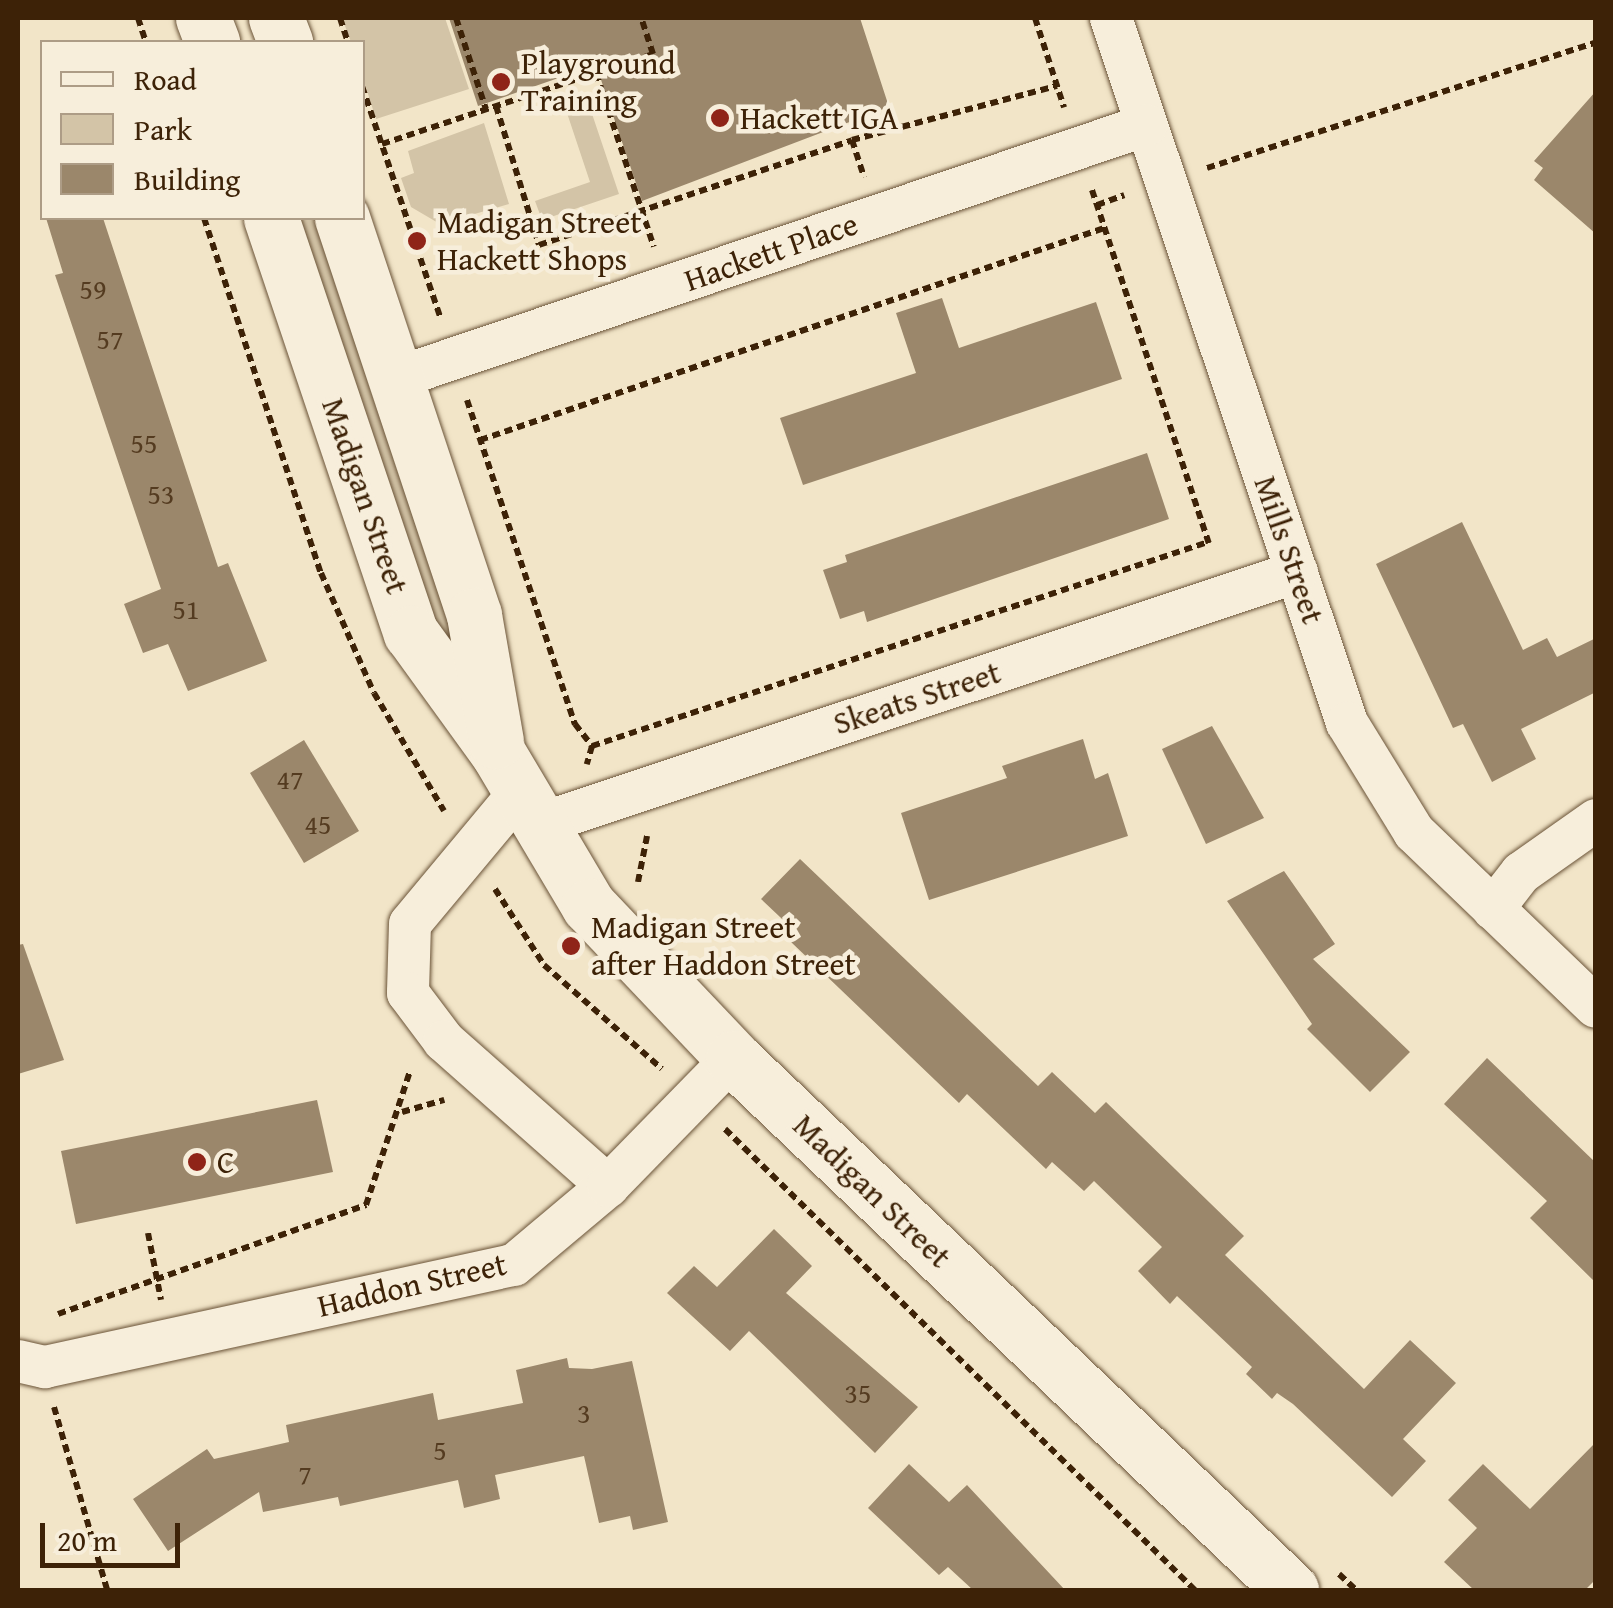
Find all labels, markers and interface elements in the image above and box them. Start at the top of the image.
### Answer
legend [40,40,365,220]
place label: Playground Training [521,45,676,120]
text: Road [134,57,197,101]
marker: Playground Training [490,71,512,93]
place label: Hackett IGA [740,99,898,137]
text: Park [134,107,192,151]
marker: Hackett IGA [709,107,731,129]
text: Building [134,157,240,201]
place label: Madigan Street Hackett Shops [437,204,641,279]
street label: Hackett Place [679,204,863,300]
marker: Madigan Street Hackett Shops [406,230,428,252]
house number: 59 [80,272,106,306]
house number: 57 [97,322,123,356]
street label: Madigan Street [314,393,416,599]
house number: 55 [131,426,157,460]
street label: Mills Street [1246,471,1332,629]
house number: 53 [148,477,174,511]
house number: 51 [173,592,199,626]
street label: Skeats Street [829,653,1005,743]
house number: 47 [277,762,303,796]
house number: 45 [305,807,331,841]
place label: Madigan Street after Haddon Street [591,909,856,984]
marker: Madigan Street after Haddon Street [560,935,582,957]
street label: Madigan Street [785,1106,959,1276]
place label: C [217,1143,234,1181]
marker: C [186,1151,208,1173]
street label: Haddon Street [314,1245,510,1325]
house number: 35 [845,1376,871,1410]
house number: 3 [577,1396,591,1430]
house number: 5 [433,1433,447,1467]
house number: 7 [298,1457,312,1491]
scale bar [45,1503,185,1565]
text: 20 m [57,1518,117,1562]

